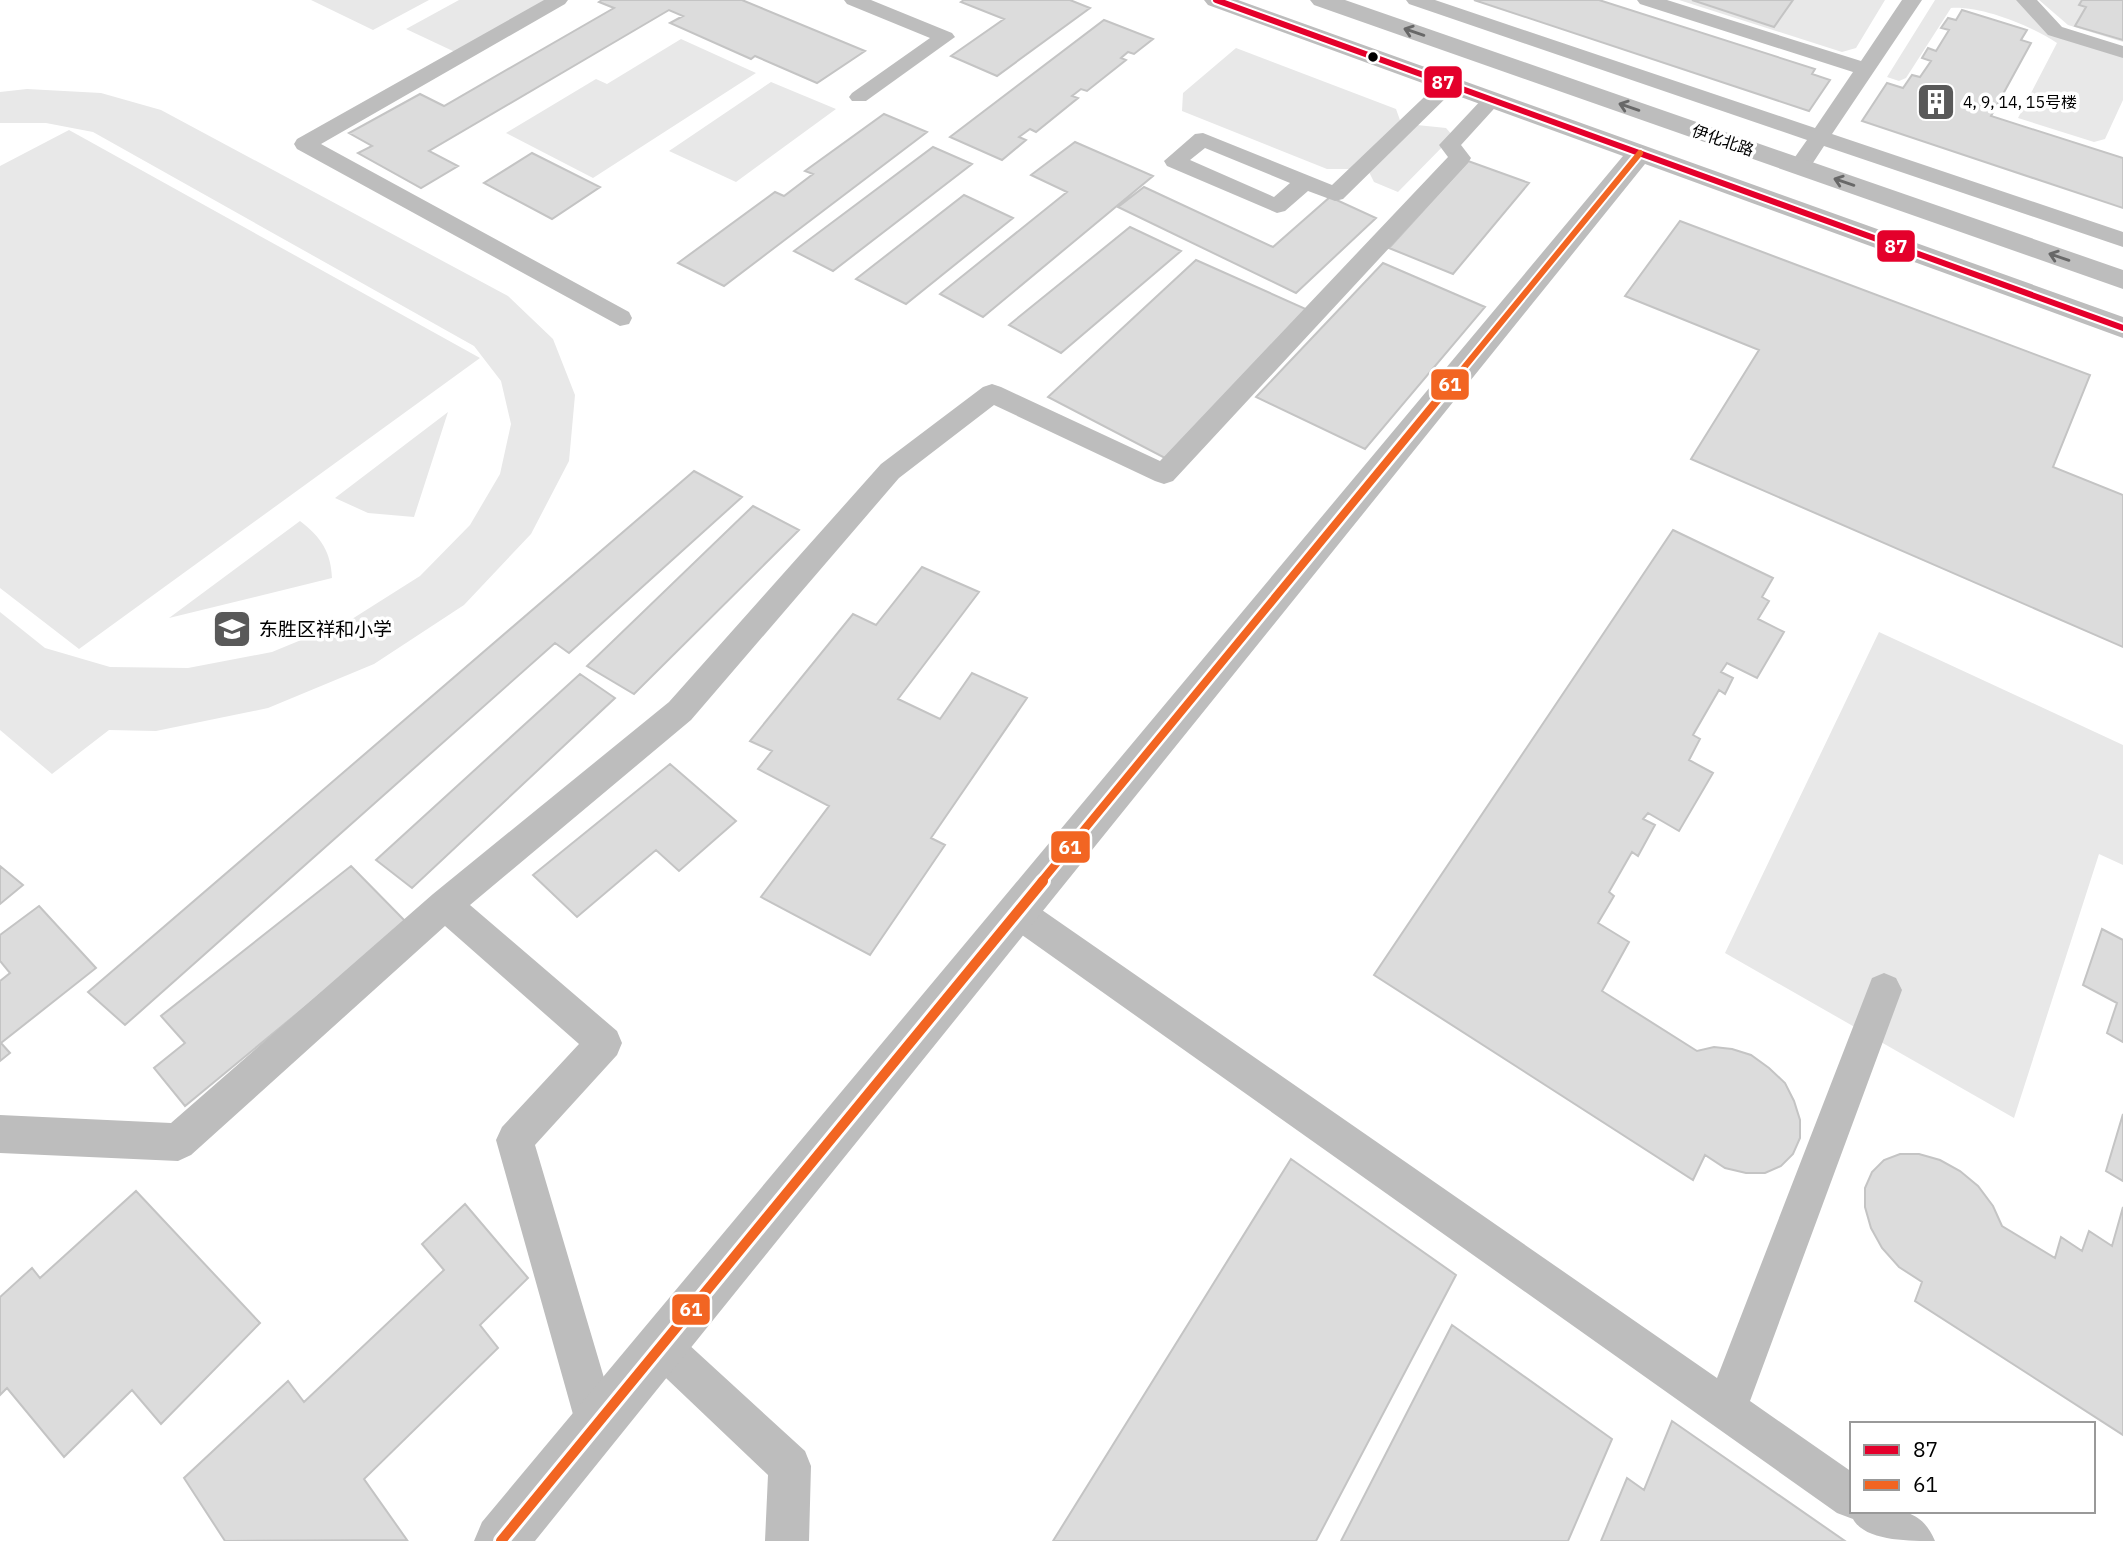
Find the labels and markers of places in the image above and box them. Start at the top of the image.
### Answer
unlabelled marker [1366,50,1380,64]
building icon: 4, 9, 14, 15号楼 [1915,81,1957,123]
place label: 4, 9, 14, 15号楼 [1963,92,2077,112]
school or university icon: 东胜区祥和小学 [211,608,253,650]
place label: 东胜区祥和小学 [259,617,392,641]

